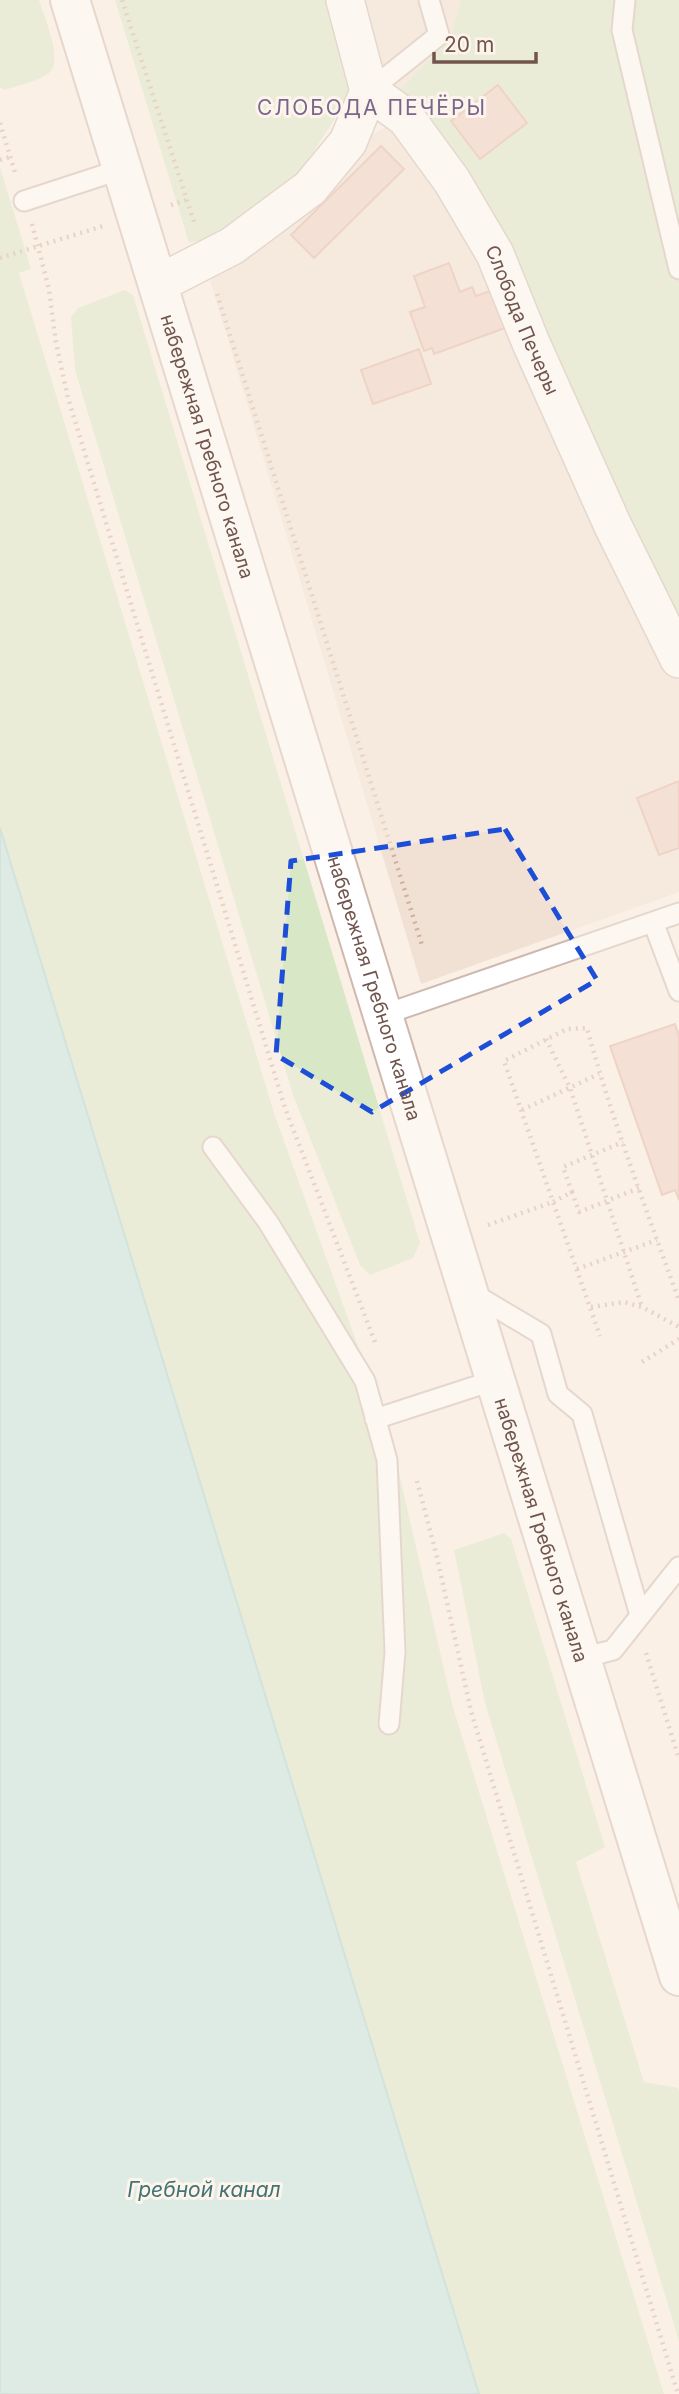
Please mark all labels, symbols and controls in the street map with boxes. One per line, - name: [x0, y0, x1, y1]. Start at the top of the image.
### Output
- scale bar: [434, 21, 536, 65]
- text: 20 m: [444, 32, 494, 57]
- district label: СЛОБОДА ПЕЧЁРЫ: [257, 94, 487, 120]
- street label: Слобода Печеры: [480, 241, 564, 398]
- street label: набережная Гребного канала: [155, 311, 259, 581]
- street label: набережная Гребного канала: [322, 853, 426, 1123]
- street label: набережная Гребного канала: [489, 1395, 593, 1665]
- water label: Гребной канал: [127, 2177, 281, 2202]

